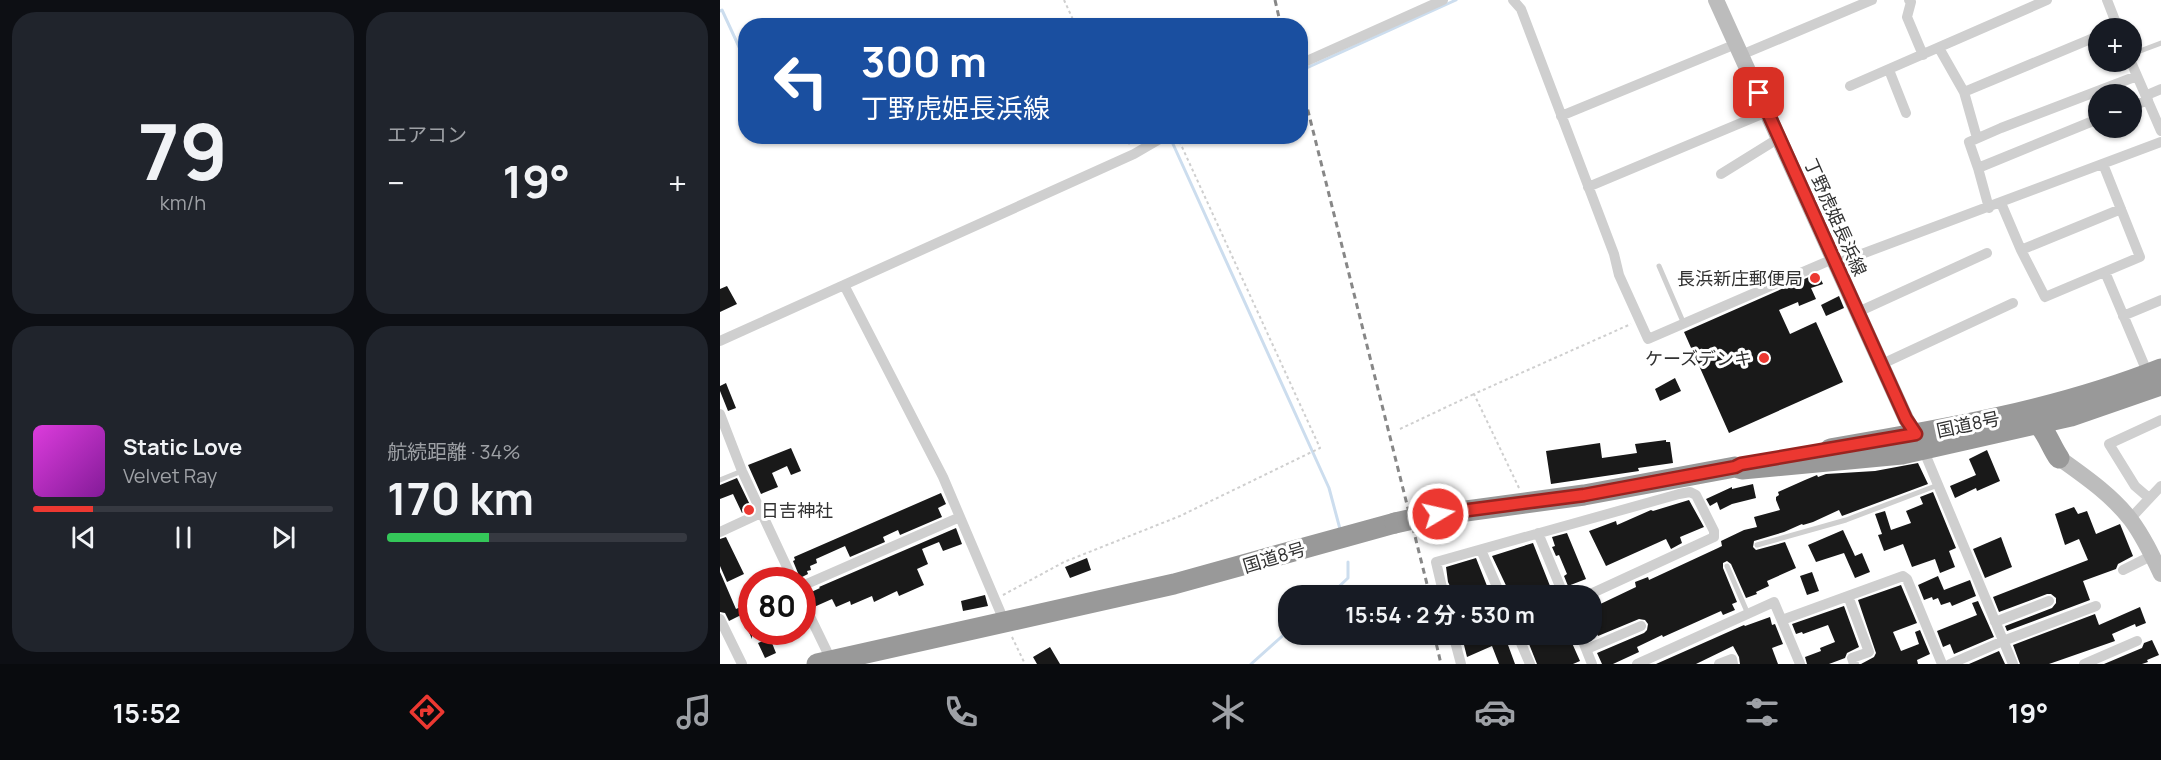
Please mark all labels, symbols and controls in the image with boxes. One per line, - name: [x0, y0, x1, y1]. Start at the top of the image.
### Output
- map controls: [2088, 18, 2142, 138]
- button: +: [2088, 18, 2142, 72]
- text: 300 m: [861, 32, 987, 90]
- icon: left: [762, 42, 840, 120]
- pin: [1733, 67, 1784, 118]
- icon: arrive: [1742, 76, 1775, 109]
- button: −: [2088, 84, 2142, 138]
- text: 丁野虎姫長浜線: [861, 89, 1050, 126]
- text: 79: [138, 97, 228, 203]
- text: エアコン: [387, 121, 467, 148]
- text: 19°: [502, 150, 570, 212]
- street label: 丁野虎姫長浜線: [1799, 155, 1873, 279]
- text: −: [387, 160, 405, 205]
- text: +: [668, 160, 687, 205]
- text: km/h: [160, 189, 206, 216]
- place label: 長浜新庄郵便局: [1677, 266, 1803, 290]
- marker: 長浜新庄郵便局: [1808, 271, 1822, 285]
- place label: ケーズデンキ: [1645, 346, 1752, 370]
- marker: ケーズデンキ: [1757, 351, 1771, 365]
- street label: 国道8号: [1934, 406, 2002, 442]
- text: Static Love: [123, 432, 242, 462]
- text: 航続距離 · 34%: [387, 438, 520, 465]
- text: Velvet Ray: [123, 462, 217, 489]
- text: 170 km: [387, 467, 534, 529]
- position arrow: [1406, 482, 1470, 546]
- place label: 日吉神社: [761, 498, 833, 522]
- marker: 日吉神社: [742, 503, 756, 517]
- icon: previous: [67, 521, 100, 554]
- icon: pause: [167, 521, 200, 554]
- icon: next: [267, 521, 300, 554]
- street label: 国道8号: [1240, 536, 1308, 578]
- speed limit sign: 80: [738, 567, 816, 645]
- text: 15:54 · 2 分 · 530 m: [1345, 600, 1535, 630]
- icon: directions: [406, 691, 448, 733]
- icon: music: [673, 691, 715, 733]
- icon: phone: [940, 691, 982, 733]
- icon: climate: [1207, 691, 1249, 733]
- icon: car: [1474, 691, 1516, 733]
- icon: filters: [1741, 691, 1783, 733]
- text: 15:52: [113, 694, 181, 731]
- text: 19°: [2008, 694, 2048, 731]

